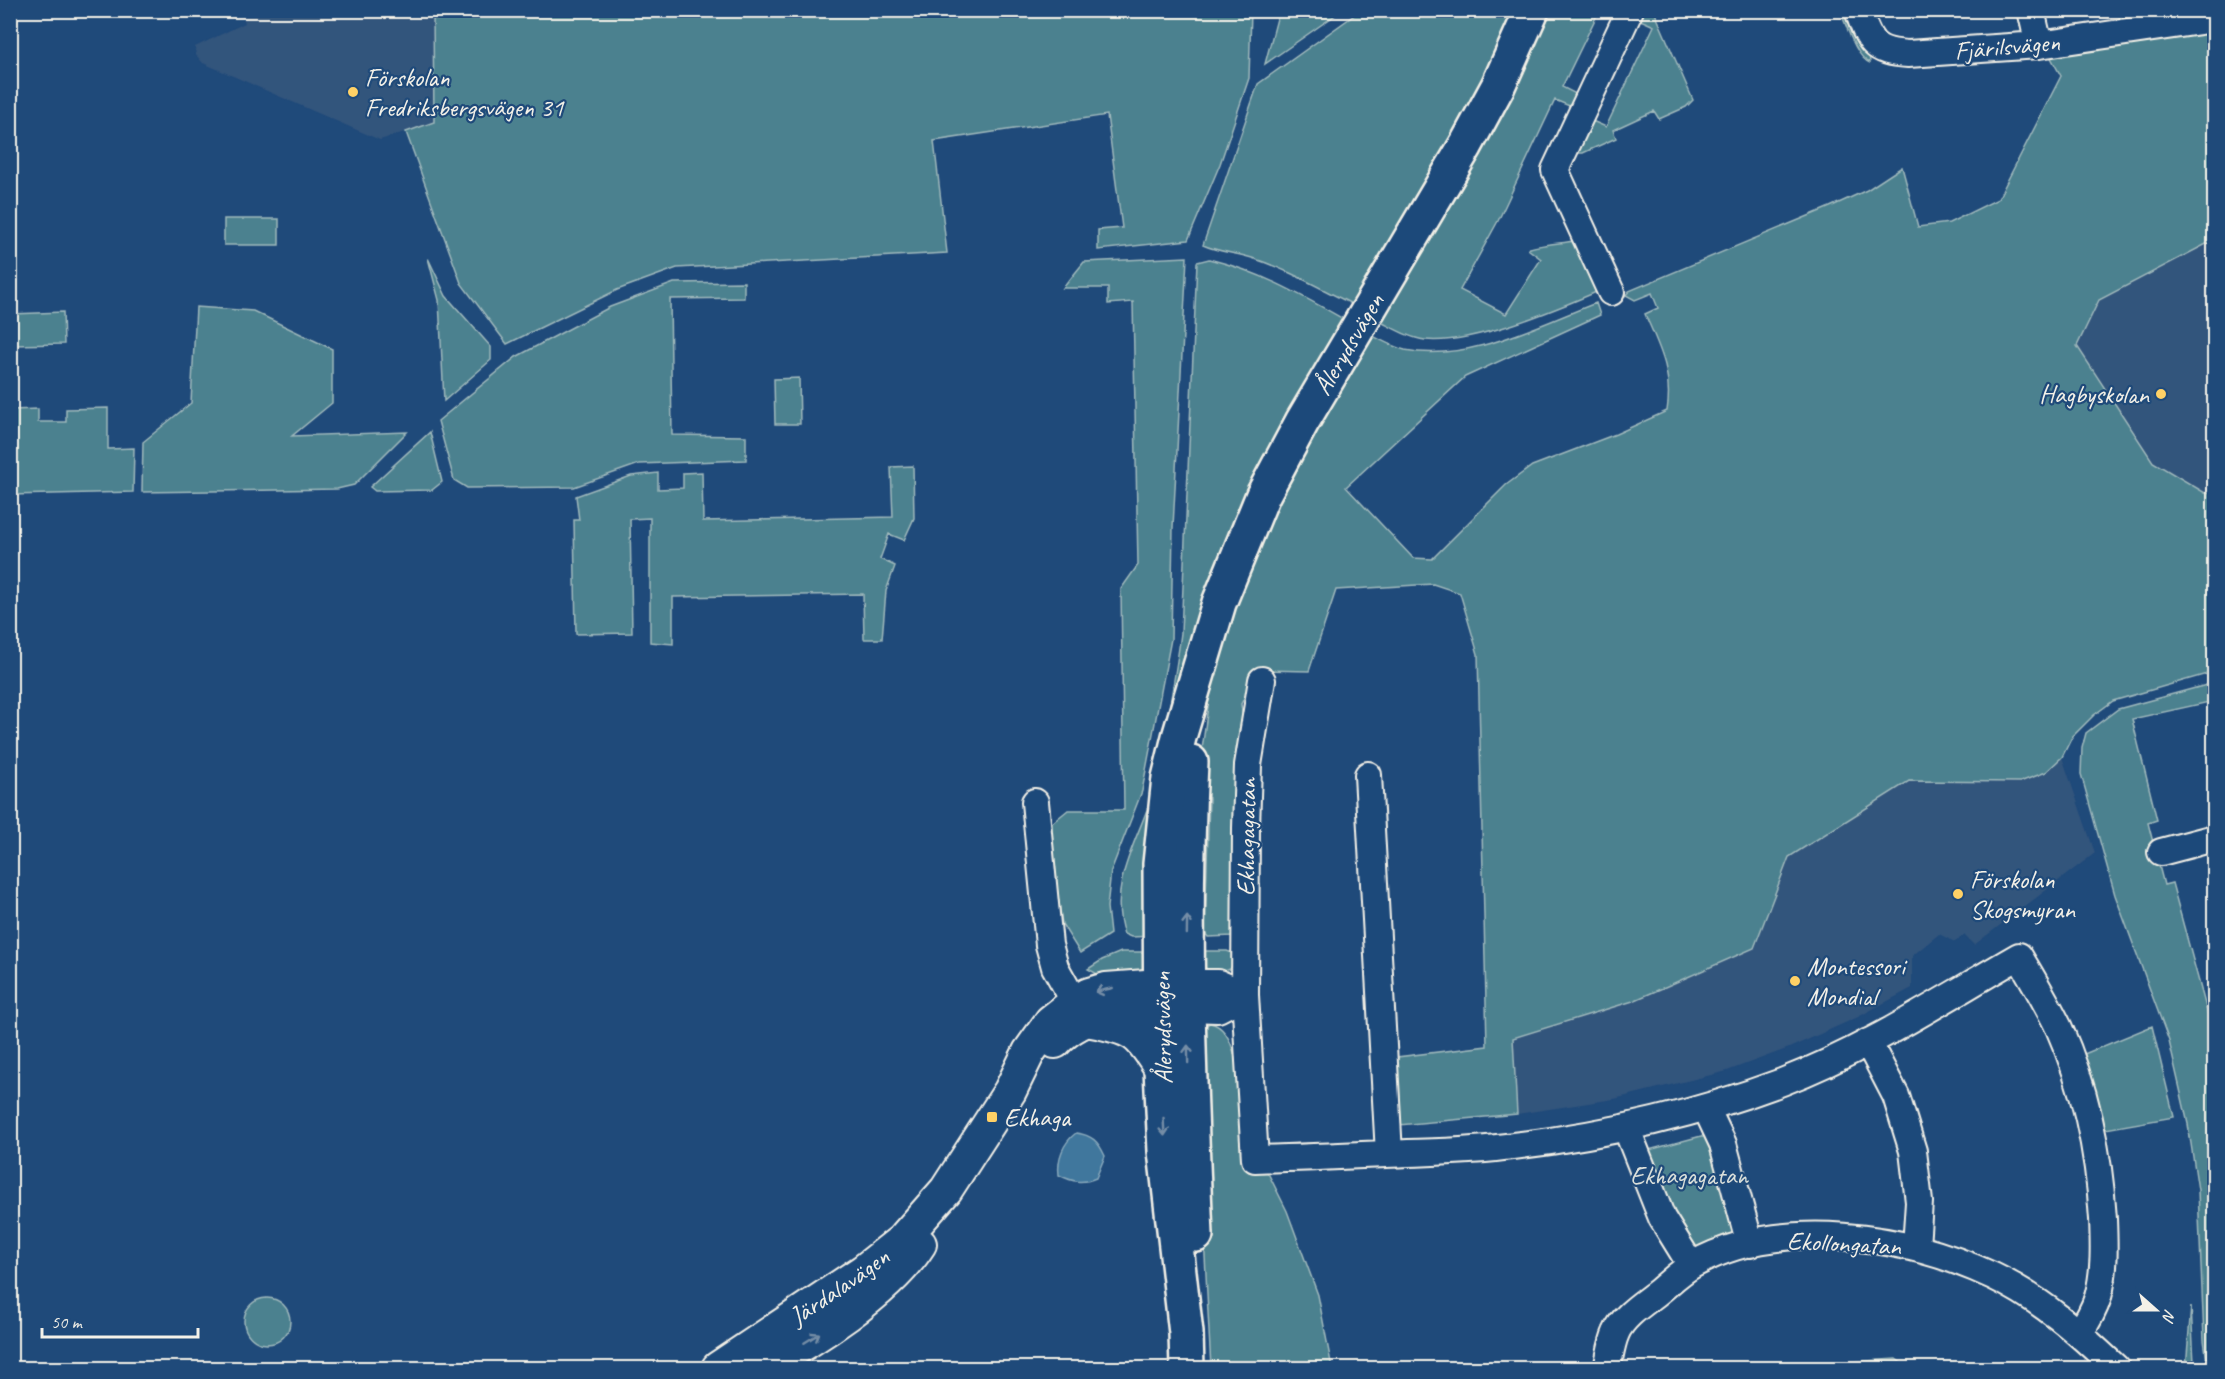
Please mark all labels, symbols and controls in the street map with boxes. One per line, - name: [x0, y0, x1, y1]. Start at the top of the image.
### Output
- street label: Fjärilsvägen: [1953, 25, 2061, 68]
- place label: Förskolan Fredriksbergsvägen 31: [365, 61, 565, 124]
- marker: Förskolan Fredriksbergsvägen 31: [346, 85, 360, 99]
- street label: Ålerydsvägen: [1306, 287, 1392, 401]
- place label: Hagbyskolan: [2039, 378, 2150, 411]
- marker: Hagbyskolan: [2154, 387, 2168, 401]
- street label: Ekhagagatan: [1229, 777, 1264, 896]
- place label: Förskolan Skogsmyran: [1970, 863, 2076, 926]
- marker: Förskolan Skogsmyran: [1951, 887, 1965, 901]
- one-way arrow: [1181, 915, 1193, 935]
- place label: Montessori Mondial: [1807, 950, 1908, 1013]
- street label: Ålerydsvägen: [1145, 971, 1180, 1085]
- marker: Montessori Mondial: [1788, 974, 1802, 988]
- one-way arrow: [1094, 985, 1113, 997]
- one-way arrow: [1183, 1045, 1194, 1065]
- place label: Ekhaga: [1004, 1101, 1072, 1134]
- marker: Ekhaga: [985, 1110, 999, 1124]
- one-way arrow: [1159, 1117, 1170, 1137]
- park label: Ekhagagatan: [1630, 1159, 1749, 1192]
- street label: Ekollongatan: [1786, 1224, 1903, 1263]
- street label: Järdalavägen: [781, 1240, 896, 1334]
- north arrow: [2126, 1280, 2186, 1340]
- scale bar: [42, 1301, 198, 1339]
- text: N: [2157, 1307, 2180, 1326]
- text: 50 m: [51, 1311, 84, 1333]
- one-way arrow: [803, 1332, 820, 1344]

